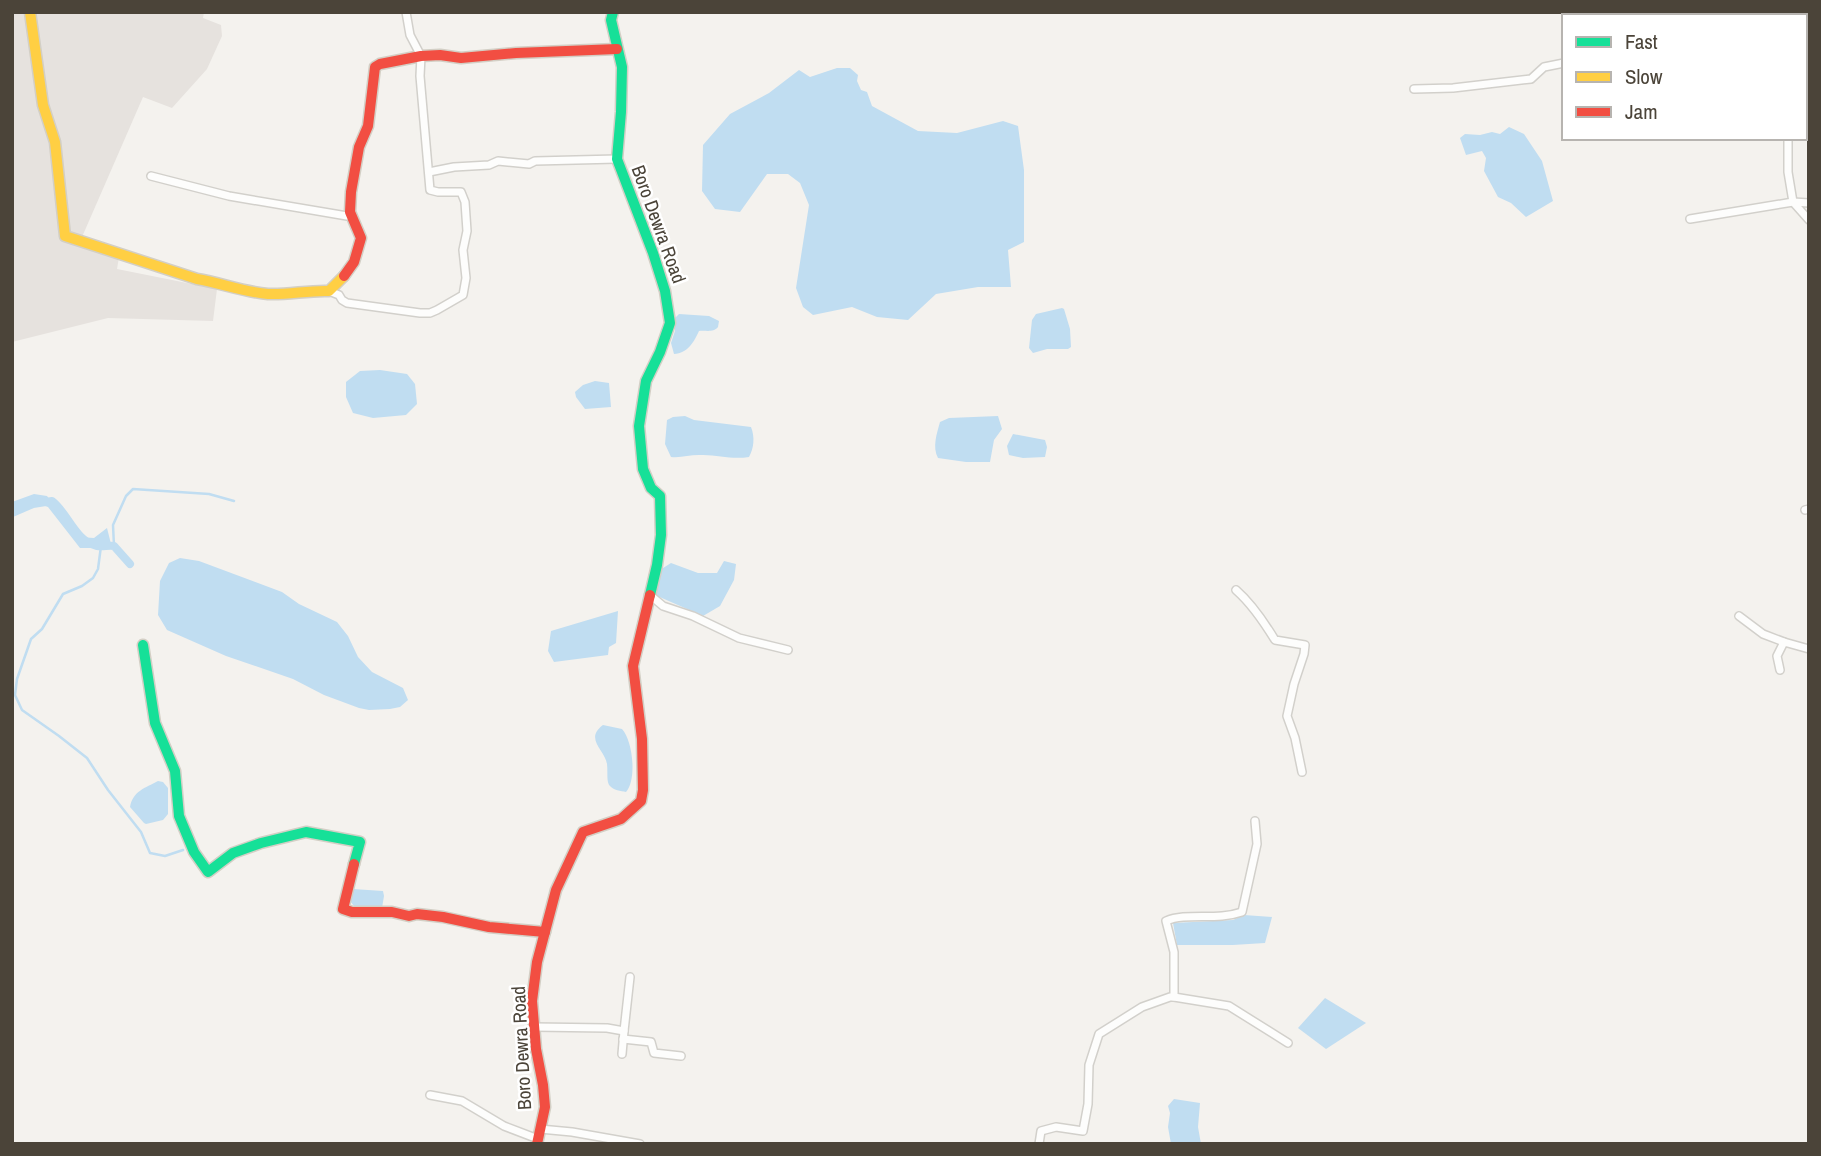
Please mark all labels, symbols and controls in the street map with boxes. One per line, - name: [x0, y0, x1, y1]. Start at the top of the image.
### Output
- legend: [1562, 14, 1807, 140]
- text: Fast: [1625, 27, 1658, 56]
- text: Slow: [1625, 62, 1663, 91]
- text: Jam: [1625, 97, 1658, 126]
- street label: Boro Dewra Road: [626, 161, 692, 287]
- street label: Boro Dewra Road: [505, 985, 537, 1111]

